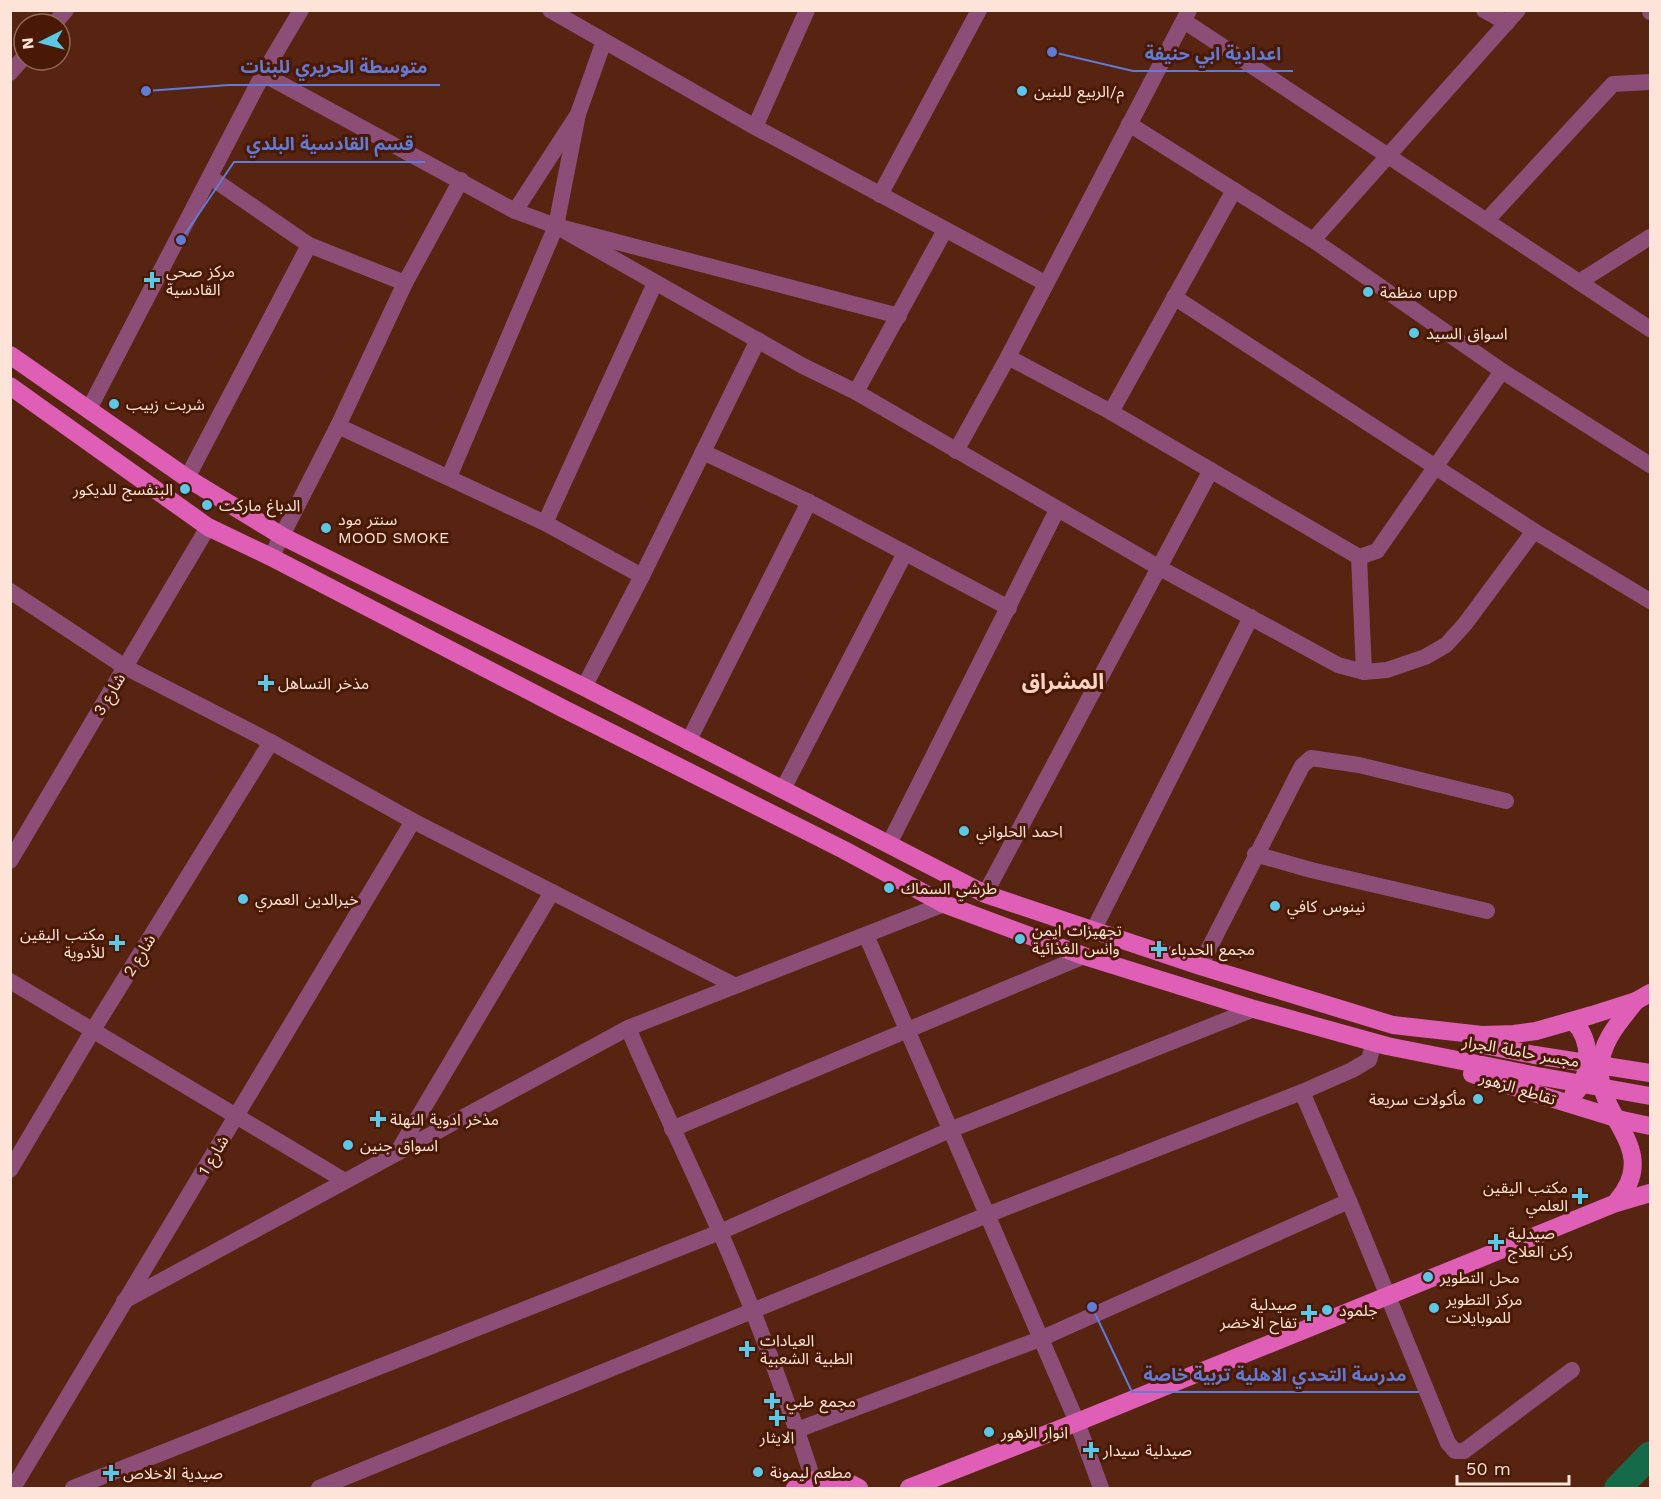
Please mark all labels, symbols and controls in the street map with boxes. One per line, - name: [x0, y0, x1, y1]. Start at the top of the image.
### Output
- north arrow: [12, 12, 72, 72]
- callout: اعدادية ابي حنيفة: [1133, 35, 1293, 71]
- text: N: [18, 37, 38, 50]
- text: اعدادية ابي حنيفة: [1145, 43, 1281, 68]
- callout: متوسطة الحريري للبنات: [229, 49, 440, 85]
- text: متوسطة الحريري للبنات: [241, 56, 427, 81]
- place label: م/الربيع للبنين: [1034, 82, 1125, 104]
- marker: م/الربيع للبنين: [1015, 84, 1029, 98]
- callout: قسم القادسية البلدي: [234, 126, 425, 162]
- text: قسم القادسية البلدي: [246, 133, 414, 158]
- place label: مركز صحي القادسية: [166, 262, 235, 299]
- marker: مركز صحي القادسية: [143, 271, 161, 289]
- place label: منظمة upp: [1380, 283, 1458, 302]
- marker: منظمة upp: [1361, 285, 1375, 299]
- place label: اسواق السيد: [1426, 324, 1508, 343]
- marker: اسواق السيد: [1407, 326, 1421, 340]
- place label: شربت زبيب: [126, 395, 205, 414]
- marker: شربت زبيب: [107, 397, 121, 411]
- place label: البنفسج للديكور: [72, 480, 173, 502]
- marker: البنفسج للديكور: [178, 482, 192, 496]
- place label: الدباغ ماركت: [219, 496, 300, 518]
- marker: الدباغ ماركت: [200, 498, 214, 512]
- place label: سنتر مود MOOD SMOKE: [338, 510, 449, 547]
- marker: سنتر مود MOOD SMOKE: [319, 521, 333, 535]
- district label: المشراق: [1022, 669, 1104, 694]
- street label: شارع 3: [89, 670, 132, 720]
- place label: مذخر التساهل: [278, 674, 369, 693]
- marker: مذخر التساهل: [259, 676, 273, 690]
- place label: احمد الحلواني: [976, 822, 1063, 844]
- marker: احمد الحلواني: [957, 824, 971, 838]
- place label: طرشي السماك: [901, 879, 997, 901]
- marker: طرشي السماك: [882, 881, 896, 895]
- place label: خيرالدين العمري: [255, 890, 359, 912]
- marker: خيرالدين العمري: [236, 892, 250, 906]
- place label: نينوس كافي: [1287, 897, 1365, 919]
- marker: نينوس كافي: [1268, 899, 1282, 913]
- place label: تجهيزات ايمن وانس الغذائية: [1032, 921, 1122, 958]
- place label: مكتب اليقين للأدوية: [20, 925, 105, 962]
- street label: شارع 2: [119, 931, 162, 981]
- marker: تجهيزات ايمن وانس الغذائية: [1013, 932, 1027, 946]
- marker: مكتب اليقين للأدوية: [110, 936, 124, 950]
- place label: مجمع الحدباء: [1171, 940, 1255, 962]
- marker: مجمع الحدباء: [1152, 942, 1166, 956]
- street label: مجسر حاملة الجرار: [1460, 1032, 1581, 1071]
- street label: تقاطع الزهور: [1476, 1068, 1558, 1112]
- place label: مأكولات سريعة: [1369, 1090, 1466, 1109]
- marker: مأكولات سريعة: [1471, 1092, 1485, 1106]
- place label: مذخر ادوية النهلة: [390, 1110, 499, 1129]
- marker: مذخر ادوية النهلة: [371, 1112, 385, 1126]
- street label: شارع 1: [194, 1132, 235, 1180]
- place label: اسواق جنين: [360, 1136, 438, 1155]
- marker: اسواق جنين: [341, 1138, 355, 1152]
- place label: مكتب اليقين العلمي: [1483, 1178, 1568, 1218]
- marker: مكتب اليقين العلمي: [1573, 1189, 1587, 1203]
- place label: صيدلية ركن العلاج: [1508, 1224, 1573, 1264]
- marker: صيدلية ركن العلاج: [1489, 1235, 1503, 1249]
- place label: محل التطوير: [1439, 1268, 1520, 1287]
- marker: محل التطوير: [1421, 1270, 1435, 1284]
- place label: مركز التطوير للموبايلات: [1445, 1290, 1522, 1327]
- place label: صيدلية تفاح الاخضر: [1219, 1295, 1297, 1335]
- place label: جلمود: [1339, 1301, 1378, 1320]
- marker: مركز التطوير للموبايلات: [1427, 1301, 1441, 1315]
- marker: جلمود: [1320, 1303, 1334, 1317]
- marker: صيدلية تفاح الاخضر: [1302, 1306, 1316, 1320]
- place label: العيادات الطبية الشعبية: [760, 1331, 853, 1368]
- marker: العيادات الطبية الشعبية: [738, 1340, 756, 1358]
- callout: مدرسة التحدي الاهلية تربية خاصة: [1132, 1356, 1419, 1392]
- text: مدرسة التحدي الاهلية تربية خاصة: [1144, 1364, 1406, 1389]
- marker: مجمع طبي: [763, 1392, 781, 1410]
- place label: مجمع طبي: [786, 1392, 856, 1414]
- marker: الايثار: [770, 1411, 784, 1425]
- place label: انوار الزهور: [1000, 1423, 1068, 1442]
- marker: انوار الزهور: [982, 1425, 996, 1439]
- place label: الايثار: [759, 1428, 794, 1447]
- place label: صيدلية سيدار: [1102, 1441, 1192, 1460]
- marker: صيدلية سيدار: [1084, 1443, 1098, 1457]
- scale bar: [1457, 1448, 1570, 1486]
- text: 50 m: [1466, 1458, 1511, 1479]
- place label: مطعم ليمونة: [770, 1463, 852, 1485]
- place label: صيدية الاخلاص: [123, 1464, 223, 1483]
- marker: مطعم ليمونة: [751, 1465, 765, 1479]
- marker: صيدية الاخلاص: [104, 1466, 118, 1480]

